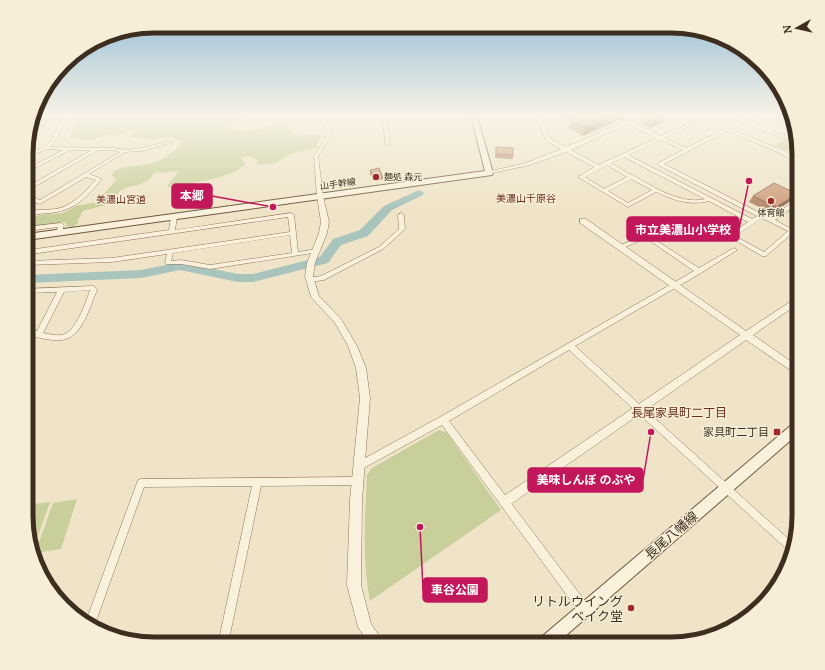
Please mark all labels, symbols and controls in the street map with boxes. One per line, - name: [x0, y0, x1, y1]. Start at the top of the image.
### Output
- north arrow: [777, 8, 817, 48]
- text: N: [780, 24, 795, 35]
- place label: 麺処 森元: [384, 171, 422, 182]
- marker: 麺処 森元: [371, 172, 381, 182]
- street label: 山手幹線: [319, 175, 358, 191]
- callout: 本郷: [172, 184, 212, 208]
- text: 本郷: [180, 188, 204, 203]
- district label: 美濃山千原谷: [496, 192, 556, 205]
- district label: 美濃山宮道: [96, 193, 146, 206]
- marker: 体育館: [766, 196, 776, 206]
- place label: 体育館: [757, 207, 785, 218]
- callout: 市立美濃山小学校: [627, 217, 739, 241]
- text: 市立美濃山小学校: [635, 222, 731, 237]
- district label: 長尾家具町二丁目: [631, 405, 727, 420]
- place label: 家具町二丁目: [703, 425, 769, 439]
- marker: 家具町二丁目: [772, 427, 782, 437]
- callout: 美味しんぼ のぶや: [528, 468, 643, 492]
- text: 美味しんぼ のぶや: [536, 472, 636, 487]
- street label: 長尾八幡線: [641, 508, 701, 563]
- callout: 車谷公園: [423, 578, 487, 602]
- text: 車谷公園: [431, 582, 479, 597]
- place label: リトルウイング ベイク堂: [532, 593, 623, 625]
- marker: リトルウイング ベイク堂: [626, 603, 636, 613]

